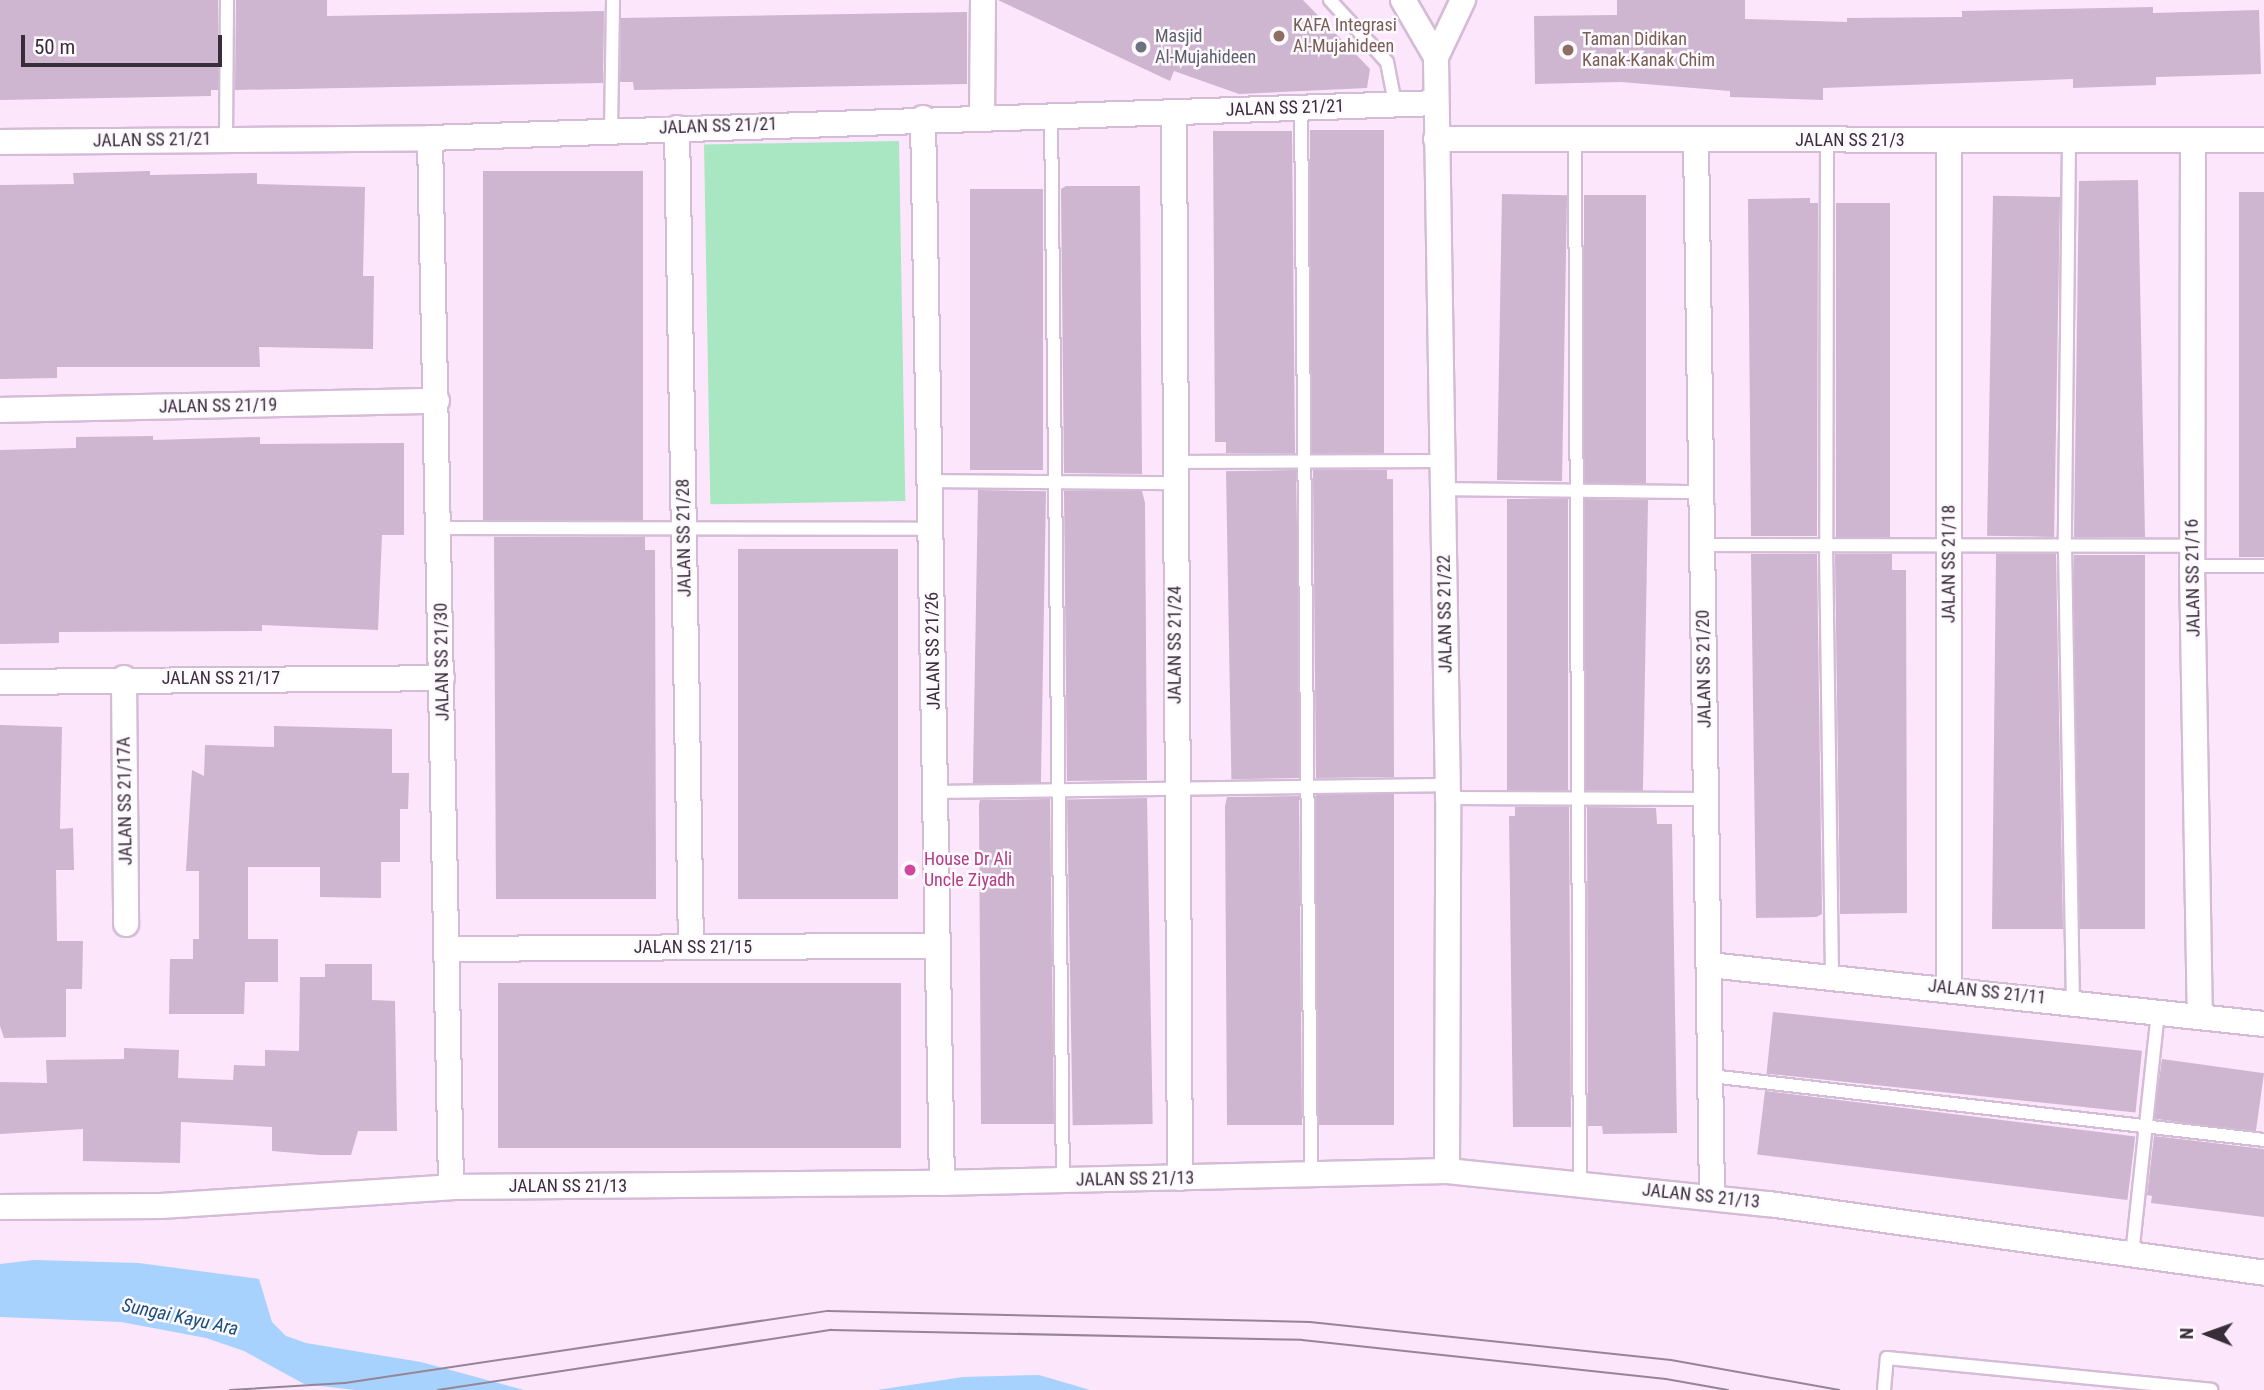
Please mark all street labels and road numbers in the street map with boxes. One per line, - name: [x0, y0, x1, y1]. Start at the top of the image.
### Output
- street label: JALAN SS 21/21: [1226, 95, 1344, 121]
- street label: JALAN SS 21/21: [659, 113, 777, 139]
- street label: JALAN SS 21/21: [93, 128, 211, 152]
- street label: JALAN SS 21/3: [1795, 129, 1905, 151]
- street label: JALAN SS 21/19: [159, 394, 277, 418]
- street label: JALAN SS 21/28: [672, 479, 696, 597]
- street label: JALAN SS 21/18: [1938, 505, 1960, 623]
- street label: JALAN SS 21/16: [2181, 519, 2205, 637]
- street label: JALAN SS 21/22: [1433, 555, 1457, 673]
- street label: JALAN SS 21/24: [1164, 586, 1186, 704]
- street label: JALAN SS 21/26: [921, 592, 945, 710]
- street label: JALAN SS 21/30: [430, 603, 454, 721]
- street label: JALAN SS 21/20: [1692, 610, 1716, 728]
- street label: JALAN SS 21/17: [162, 667, 280, 689]
- street label: JALAN SS 21/17A: [113, 736, 137, 866]
- street label: JALAN SS 21/15: [634, 936, 752, 958]
- street label: JALAN SS 21/11: [1927, 975, 2047, 1009]
- street label: JALAN SS 21/13: [1076, 1167, 1194, 1191]
- street label: JALAN SS 21/13: [509, 1175, 627, 1197]
- street label: JALAN SS 21/13: [1641, 1179, 1761, 1213]

